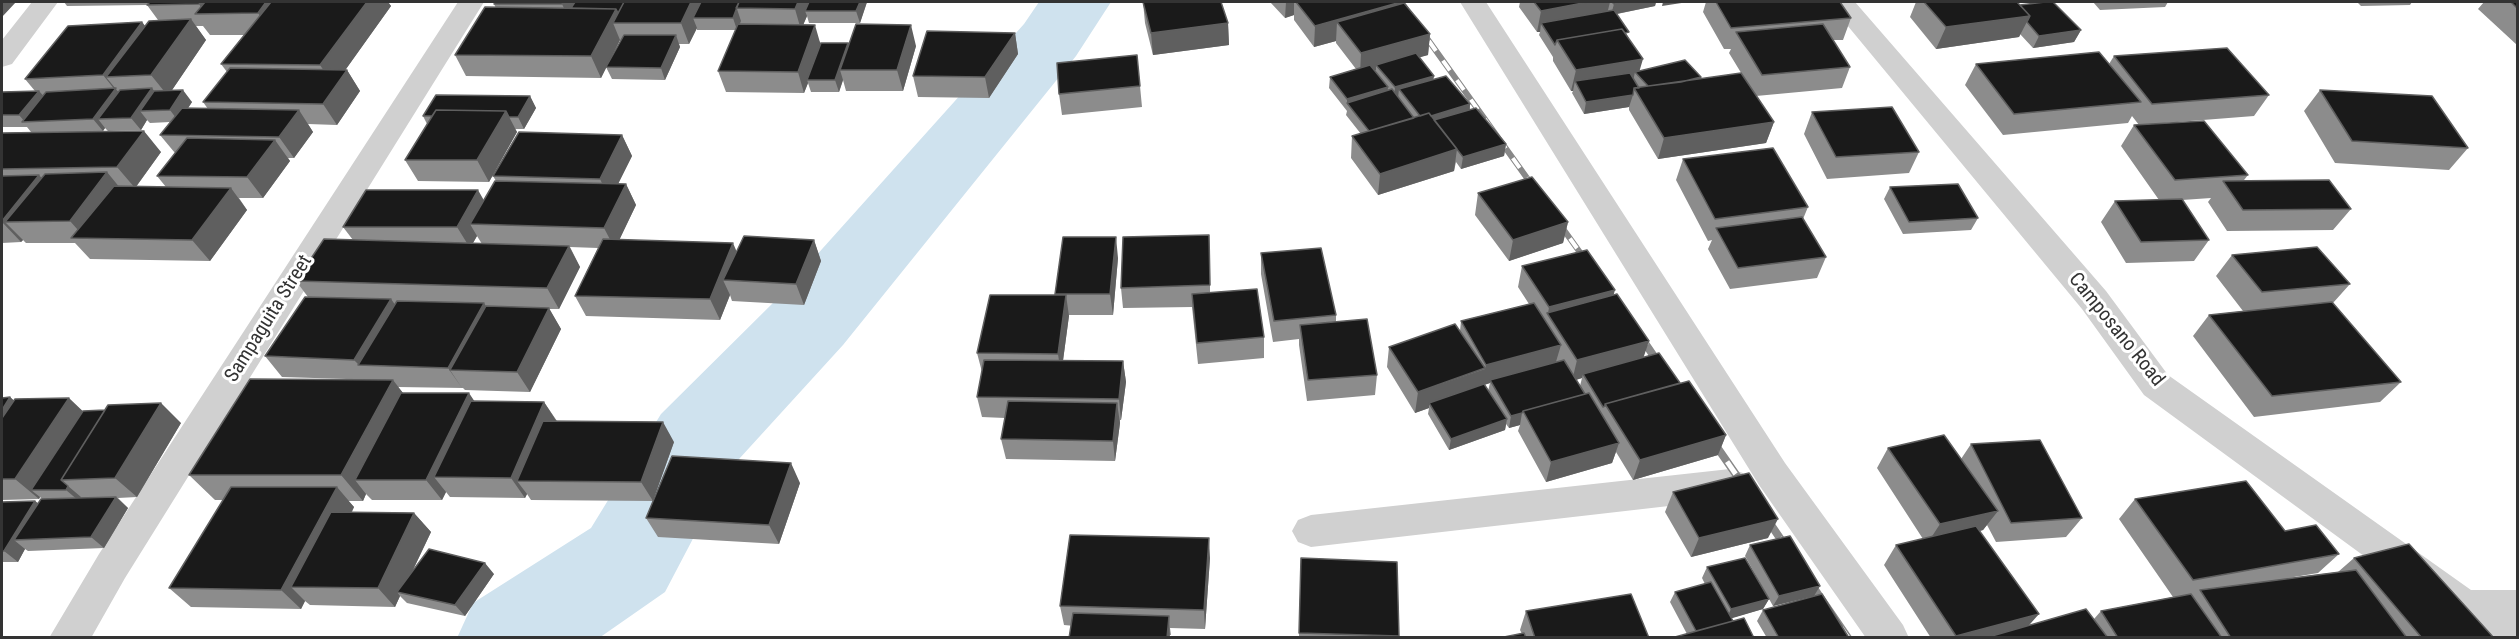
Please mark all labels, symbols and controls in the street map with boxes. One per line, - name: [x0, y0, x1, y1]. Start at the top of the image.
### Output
- street label: Sampaguita Street: [220, 251, 318, 387]
- street label: Camposano Road: [2063, 268, 2169, 392]

